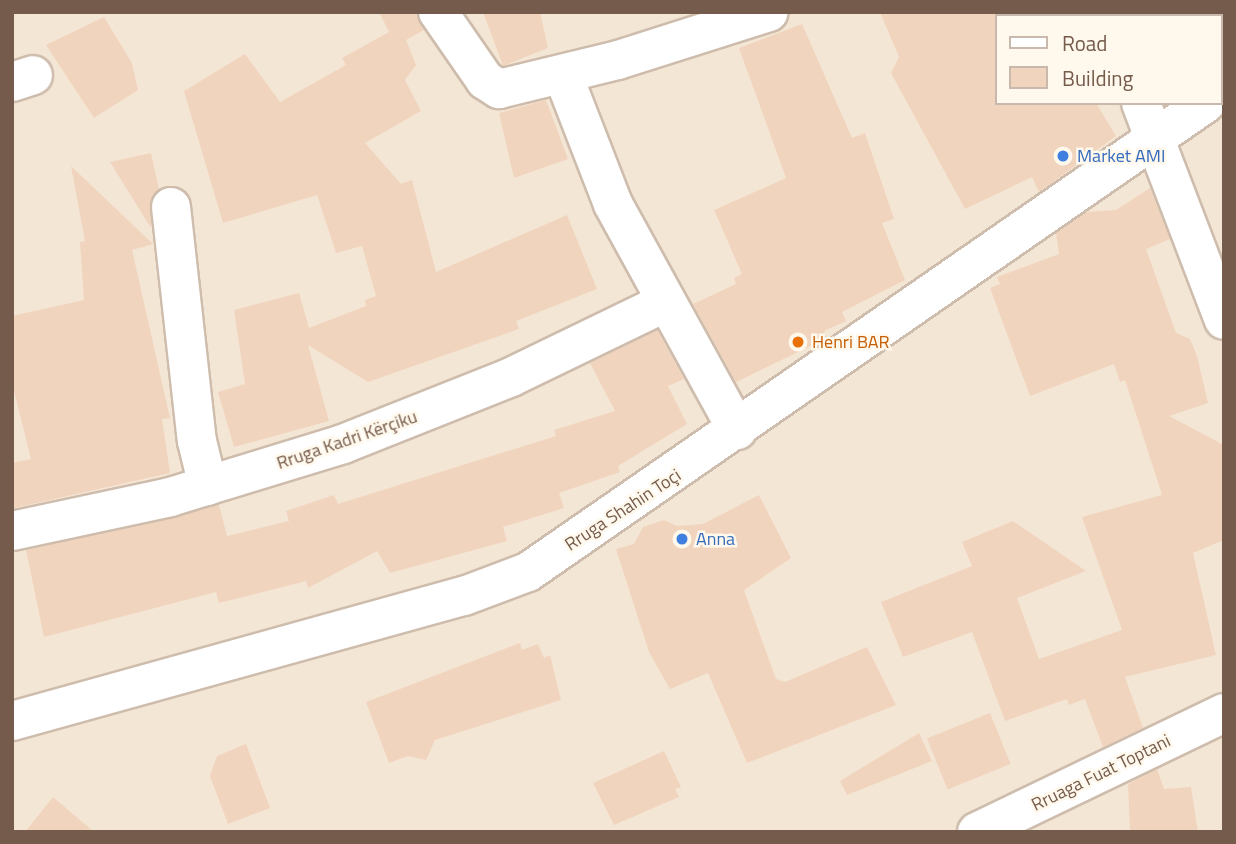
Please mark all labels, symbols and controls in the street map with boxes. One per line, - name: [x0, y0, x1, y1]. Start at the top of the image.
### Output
- legend: [995, 14, 1222, 105]
- text: Road: [1062, 27, 1107, 59]
- text: Building: [1062, 62, 1133, 94]
- place label: Market AMI: [1077, 145, 1165, 167]
- marker: Market AMI: [1055, 148, 1071, 164]
- place label: Henri BAR: [812, 331, 890, 353]
- marker: Henri BAR: [790, 334, 806, 350]
- street label: Rruga Kadri Kërçiku: [274, 406, 420, 474]
- street label: Rruga Shahin Toçi: [561, 464, 685, 556]
- place label: Anna: [696, 528, 735, 550]
- marker: Anna: [674, 531, 690, 547]
- street label: Rruaga Fuat Toptani: [1028, 730, 1174, 816]

